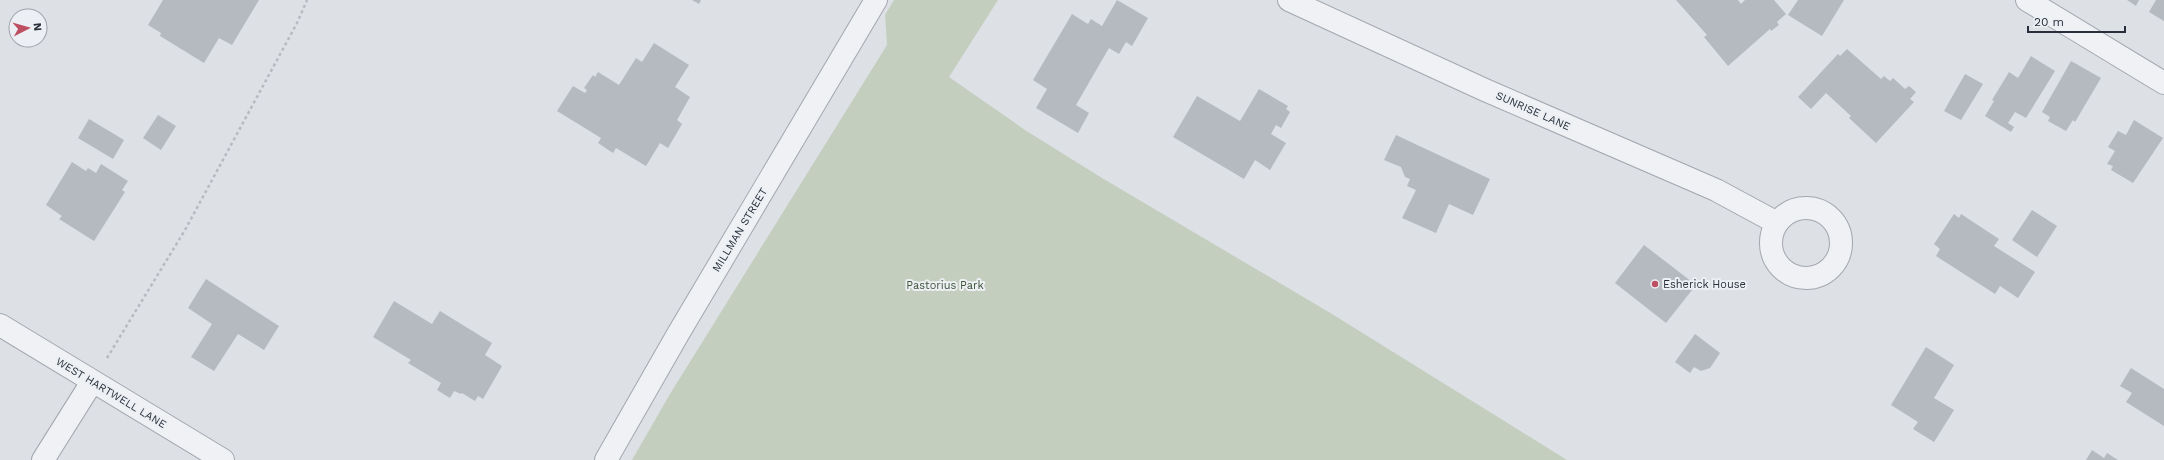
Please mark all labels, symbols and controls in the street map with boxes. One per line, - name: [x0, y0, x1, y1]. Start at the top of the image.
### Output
- north arrow: [8, 8, 48, 48]
- scale bar: [2028, 8, 2125, 34]
- text: 20 m: [2034, 15, 2064, 29]
- text: N: [31, 22, 44, 32]
- street label: SUNRISE LANE: [1494, 89, 1572, 133]
- street label: MILLMAN STREET: [710, 185, 770, 274]
- place label: Esherick House: [1663, 278, 1746, 291]
- park label: Pastorius Park: [906, 279, 984, 292]
- marker: Esherick House: [1650, 279, 1660, 289]
- street label: WEST HARTWELL LANE: [53, 355, 169, 431]

